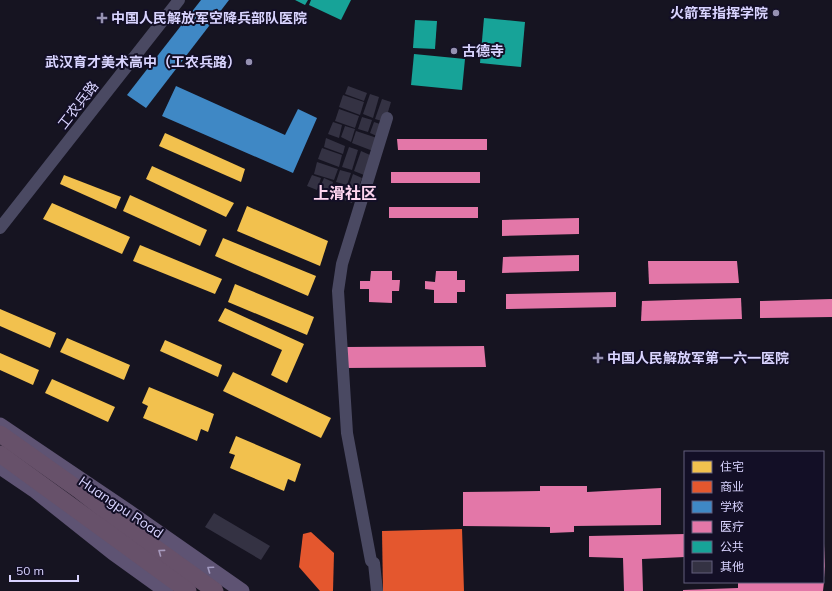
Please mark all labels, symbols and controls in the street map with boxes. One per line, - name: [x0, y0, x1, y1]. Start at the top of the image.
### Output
- place label: 火箭军指挥学院: [670, 4, 768, 22]
- marker: 火箭军指挥学院: [771, 8, 781, 18]
- place label: 中国人民解放军空降兵部队医院: [111, 9, 307, 27]
- marker: 中国人民解放军空降兵部队医院: [96, 12, 108, 24]
- place label: 古德寺: [462, 42, 504, 60]
- marker: 古德寺: [449, 46, 459, 56]
- place label: 武汉育才美术高中（工农兵路）: [45, 53, 241, 71]
- marker: 武汉育才美术高中（工农兵路）: [244, 57, 254, 67]
- street label: 工农兵路: [54, 77, 102, 133]
- district label: 上滑社区: [313, 183, 377, 203]
- place label: 中国人民解放军第一六一医院: [607, 349, 789, 367]
- marker: 中国人民解放军第一六一医院: [592, 352, 604, 364]
- legend: [684, 451, 824, 583]
- text: 住宅: [720, 459, 744, 474]
- street label: Huangpu Road: [75, 472, 167, 542]
- text: 商业: [720, 479, 744, 494]
- text: 学校: [720, 499, 744, 514]
- text: 医疗: [720, 519, 744, 534]
- text: 公共: [720, 539, 744, 554]
- one-way arrow: [158, 550, 165, 557]
- scale bar: [10, 557, 78, 583]
- text: 其他: [720, 559, 744, 574]
- text: 50 m: [16, 563, 44, 578]
- one-way arrow: [207, 567, 214, 574]

